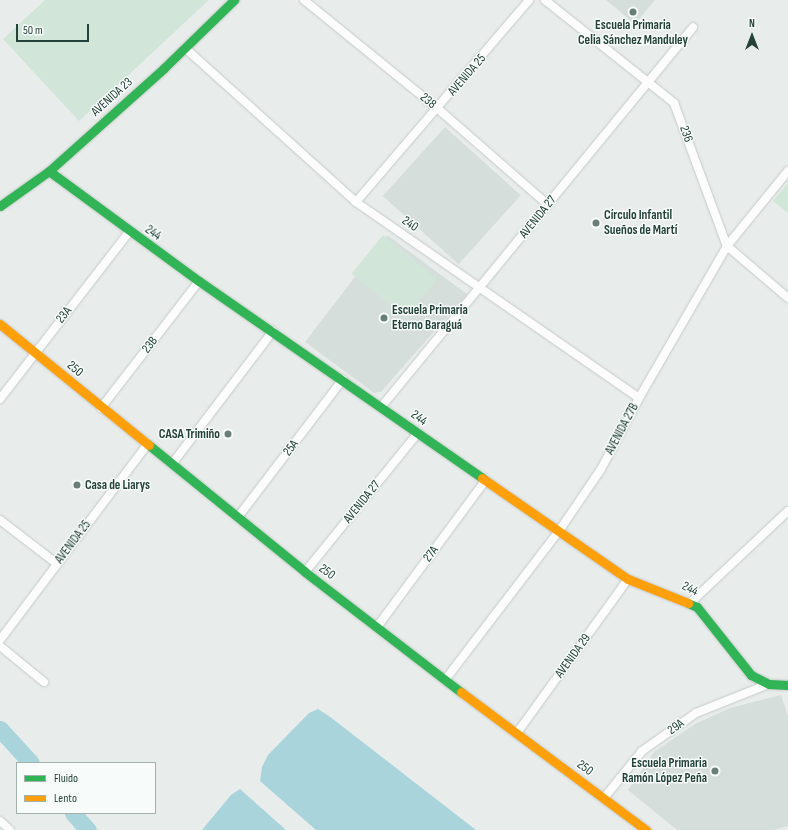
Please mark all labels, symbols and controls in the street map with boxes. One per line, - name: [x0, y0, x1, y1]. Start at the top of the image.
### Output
- marker: Escuela Primaria Celia Sánchez Manduley: [628, 7, 638, 17]
- scale bar: [18, 16, 91, 42]
- north arrow: [732, 16, 772, 56]
- text: N: [749, 17, 755, 30]
- place label: Escuela Primaria Celia Sánchez Manduley: [578, 18, 688, 49]
- text: 50 m: [23, 23, 43, 38]
- street label: AVENIDA 25: [445, 51, 489, 99]
- street label: AVENIDA 23: [88, 74, 136, 120]
- street label: 238: [417, 90, 439, 112]
- street label: 236: [676, 124, 696, 144]
- street label: AVENIDA 27: [516, 193, 560, 241]
- place label: Círculo Infantil Sueños de Martí: [604, 208, 678, 239]
- street label: 240: [399, 213, 421, 235]
- marker: Círculo Infantil Sueños de Martí: [591, 218, 601, 228]
- street label: 244: [142, 222, 164, 244]
- place label: Escuela Primaria Eterno Baraguá: [392, 303, 468, 334]
- street label: 23A: [53, 304, 75, 326]
- marker: Escuela Primaria Eterno Baraguá: [379, 313, 389, 323]
- street label: 23B: [139, 334, 161, 356]
- street label: 250: [64, 358, 86, 380]
- street label: AVENIDA 27B: [602, 401, 642, 457]
- street label: 244: [408, 407, 430, 429]
- place label: CASA Trimiño: [159, 426, 220, 442]
- marker: CASA Trimiño: [223, 429, 233, 439]
- street label: 25A: [280, 437, 302, 459]
- place label: Casa de Liarys: [85, 477, 150, 493]
- street label: AVENIDA 27: [340, 478, 384, 526]
- marker: Casa de Liarys: [72, 480, 82, 490]
- street label: AVENIDA 25: [52, 517, 94, 567]
- street label: 27A: [420, 543, 442, 565]
- street label: 250: [316, 561, 338, 583]
- street label: 244: [679, 578, 701, 600]
- street label: AVENIDA 29: [552, 631, 594, 681]
- street label: 29A: [665, 716, 687, 738]
- place label: Escuela Primaria Ramón López Peña: [622, 756, 707, 787]
- street label: 250: [574, 757, 596, 779]
- legend: [16, 762, 156, 814]
- marker: Escuela Primaria Ramón López Peña: [710, 766, 720, 776]
- text: Fluido: [54, 771, 78, 786]
- text: Lento: [54, 791, 77, 806]

